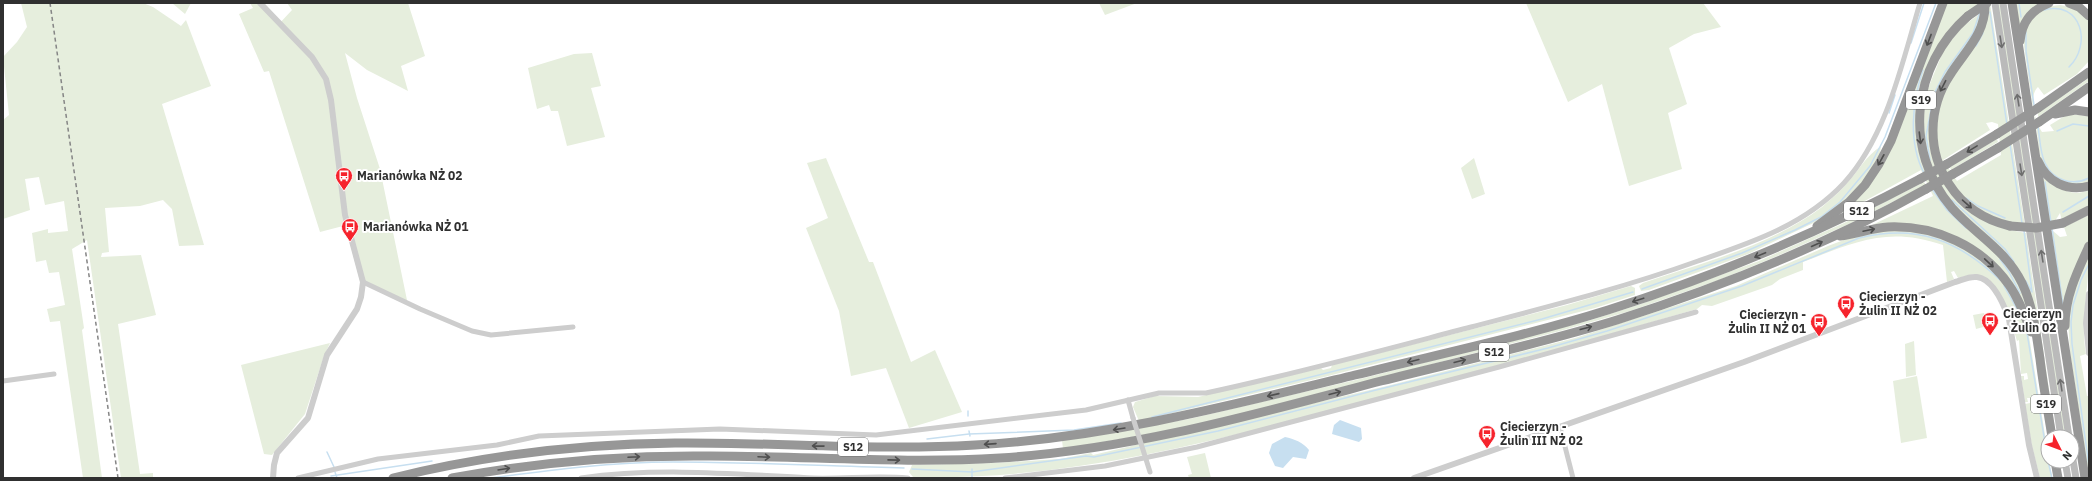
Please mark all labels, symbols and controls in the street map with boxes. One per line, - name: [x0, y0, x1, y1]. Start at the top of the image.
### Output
- one-way arrow: [1925, 33, 1933, 45]
- one-way arrow: [1997, 35, 2005, 48]
- one-way arrow: [1939, 80, 1947, 92]
- road number: S19: [1906, 91, 1936, 109]
- one-way arrow: [2014, 94, 2022, 107]
- one-way arrow: [1917, 131, 1924, 144]
- one-way arrow: [1967, 145, 1978, 153]
- one-way arrow: [1877, 154, 1885, 166]
- one-way arrow: [2017, 163, 2025, 176]
- bus stop icon: Marianówka NŻ 02: [334, 166, 354, 191]
- place label: Marianówka NŻ 02: [357, 168, 462, 183]
- one-way arrow: [1962, 200, 1972, 209]
- road number: S12: [1844, 202, 1874, 220]
- bus stop icon: Marianówka NŻ 01: [340, 217, 360, 242]
- place label: Marianówka NŻ 01: [363, 219, 468, 234]
- one-way arrow: [1862, 226, 1875, 234]
- one-way arrow: [1810, 240, 1822, 247]
- one-way arrow: [2038, 250, 2046, 263]
- one-way arrow: [1755, 252, 1767, 259]
- one-way arrow: [1984, 258, 1994, 267]
- place label: Ciecierzyn - Żulin II NŻ 02: [1859, 289, 1937, 318]
- bus stop icon: Ciecierzyn - Żulin II NŻ 02: [1836, 294, 1856, 319]
- one-way arrow: [1632, 297, 1645, 304]
- place label: Ciecierzyn - Żulin 02: [2003, 306, 2062, 335]
- place label: Ciecierzyn - Żulin II NŻ 01: [1728, 307, 1806, 336]
- bus stop icon: Ciecierzyn - Żulin 02: [1980, 311, 2000, 336]
- bus stop icon: Ciecierzyn - Żulin II NŻ 01: [1809, 312, 1829, 337]
- one-way arrow: [1579, 324, 1592, 331]
- road number: S12: [1479, 343, 1509, 361]
- one-way arrow: [1454, 357, 1467, 364]
- one-way arrow: [1407, 358, 1420, 365]
- one-way arrow: [2057, 379, 2065, 392]
- one-way arrow: [1328, 389, 1341, 397]
- one-way arrow: [1267, 392, 1280, 400]
- road number: S19: [2031, 395, 2061, 413]
- place label: Ciecierzyn - Żulin III NŻ 02: [1500, 419, 1583, 448]
- bus stop icon: Ciecierzyn - Żulin III NŻ 02: [1477, 424, 1497, 449]
- one-way arrow: [1113, 425, 1126, 433]
- north arrow: [2040, 429, 2080, 469]
- road number: S12: [838, 438, 868, 456]
- one-way arrow: [984, 441, 997, 448]
- one-way arrow: [812, 442, 825, 449]
- text: N: [2060, 448, 2075, 463]
- one-way arrow: [627, 453, 640, 461]
- one-way arrow: [757, 453, 770, 461]
- one-way arrow: [887, 456, 900, 464]
- one-way arrow: [497, 465, 510, 473]

